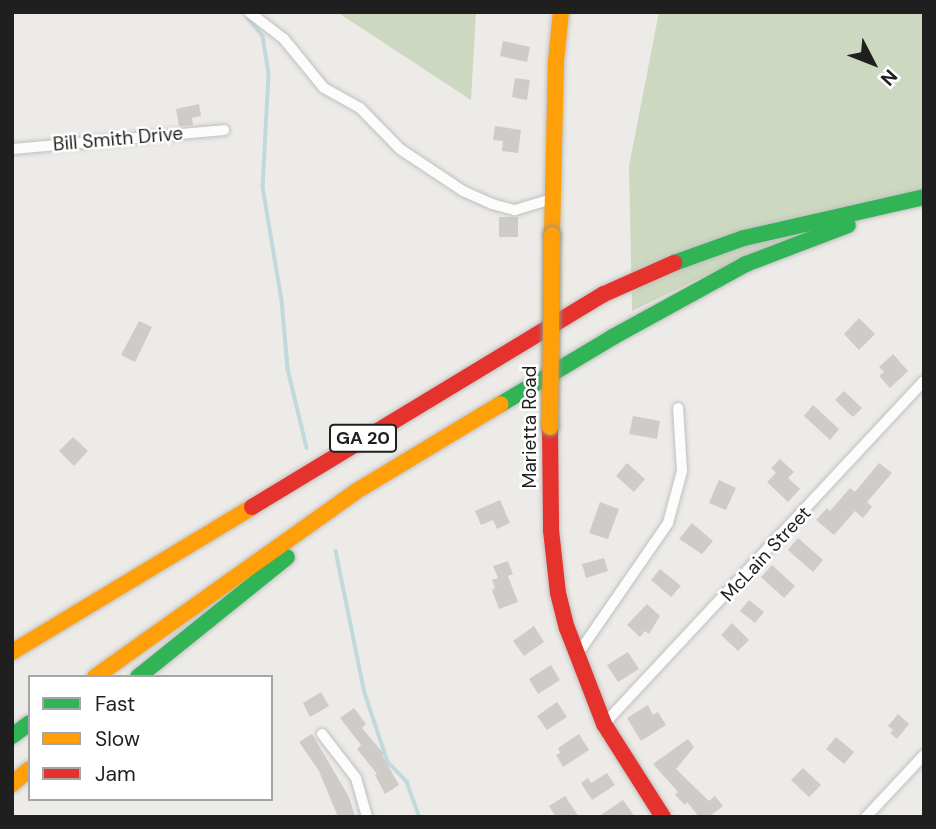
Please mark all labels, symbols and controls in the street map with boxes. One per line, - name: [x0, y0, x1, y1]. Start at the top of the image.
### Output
- north arrow: [838, 28, 908, 98]
- text: N: [875, 64, 903, 91]
- street label: Bill Smith Drive: [52, 122, 184, 156]
- street label: Marietta Road: [519, 366, 541, 488]
- road number: GA 20: [328, 424, 398, 452]
- street label: McLain Street: [716, 502, 816, 606]
- legend: [28, 675, 273, 801]
- text: Fast: [95, 690, 135, 718]
- text: Slow: [95, 725, 140, 753]
- text: Jam: [95, 760, 136, 788]

